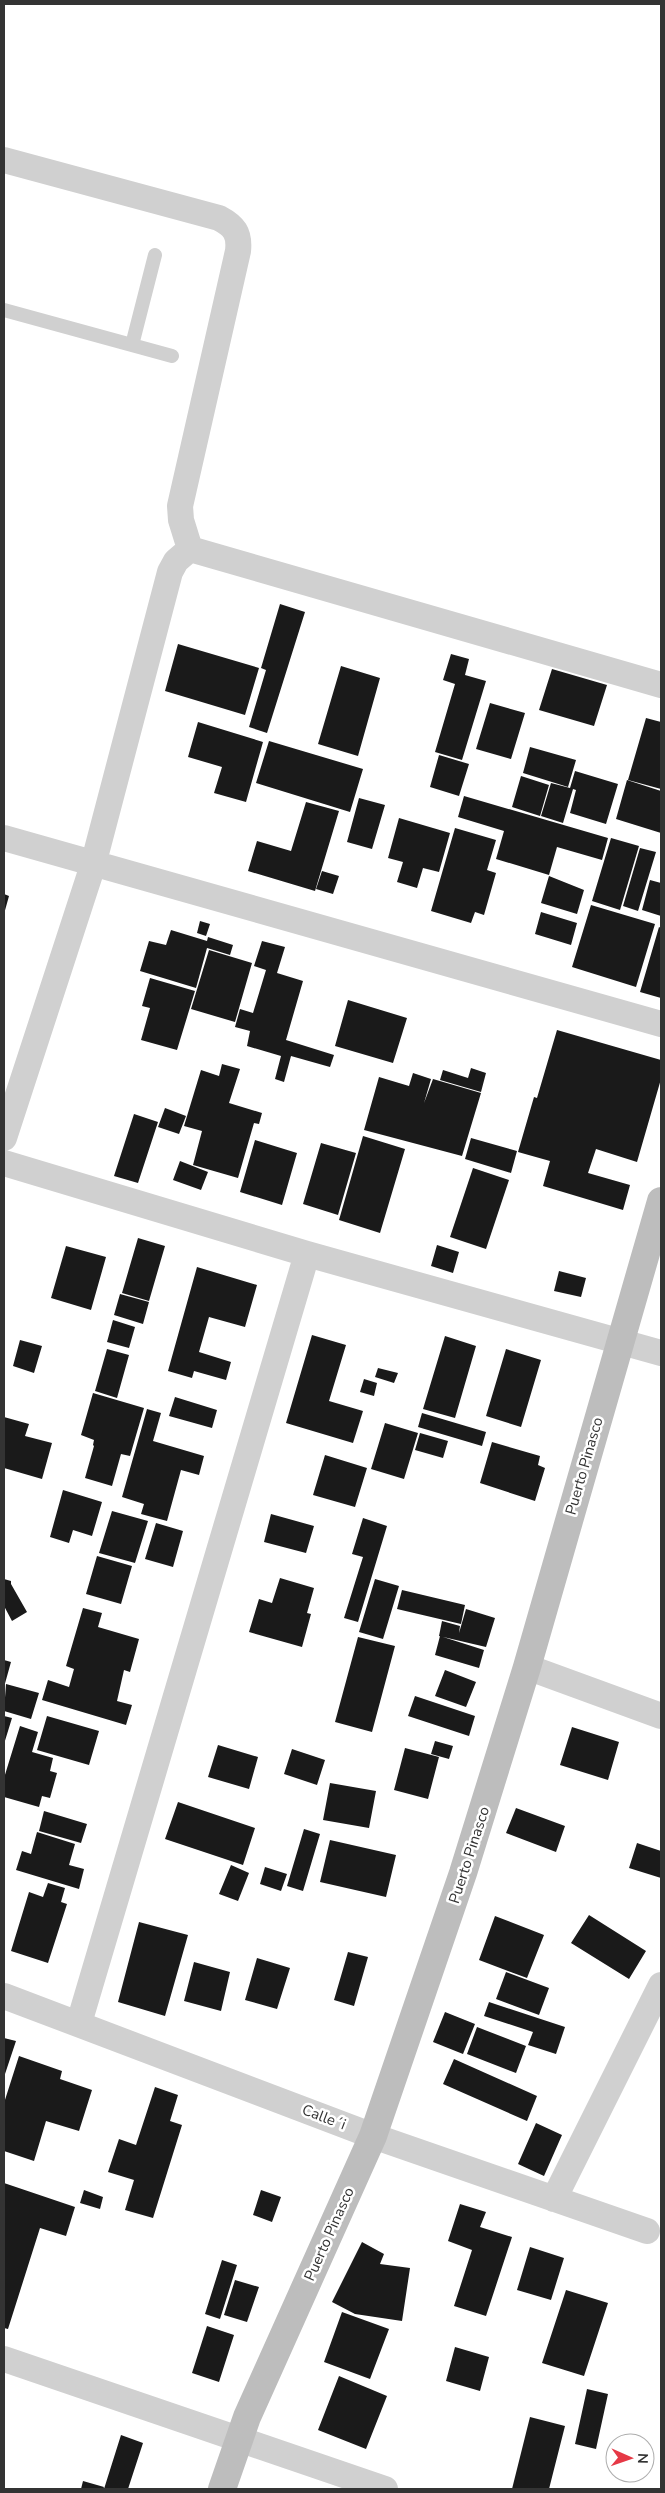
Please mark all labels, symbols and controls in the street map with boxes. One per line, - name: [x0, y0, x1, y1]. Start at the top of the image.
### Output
- street label: Puerto Pinasco: [561, 1415, 607, 1517]
- street label: Puerto Pinasco: [444, 1804, 494, 1906]
- street label: Calle´i: [299, 2099, 349, 2135]
- street label: Puerto Pinasco: [299, 2184, 359, 2284]
- north arrow: [605, 2433, 655, 2483]
- text: N: [633, 2453, 652, 2464]

